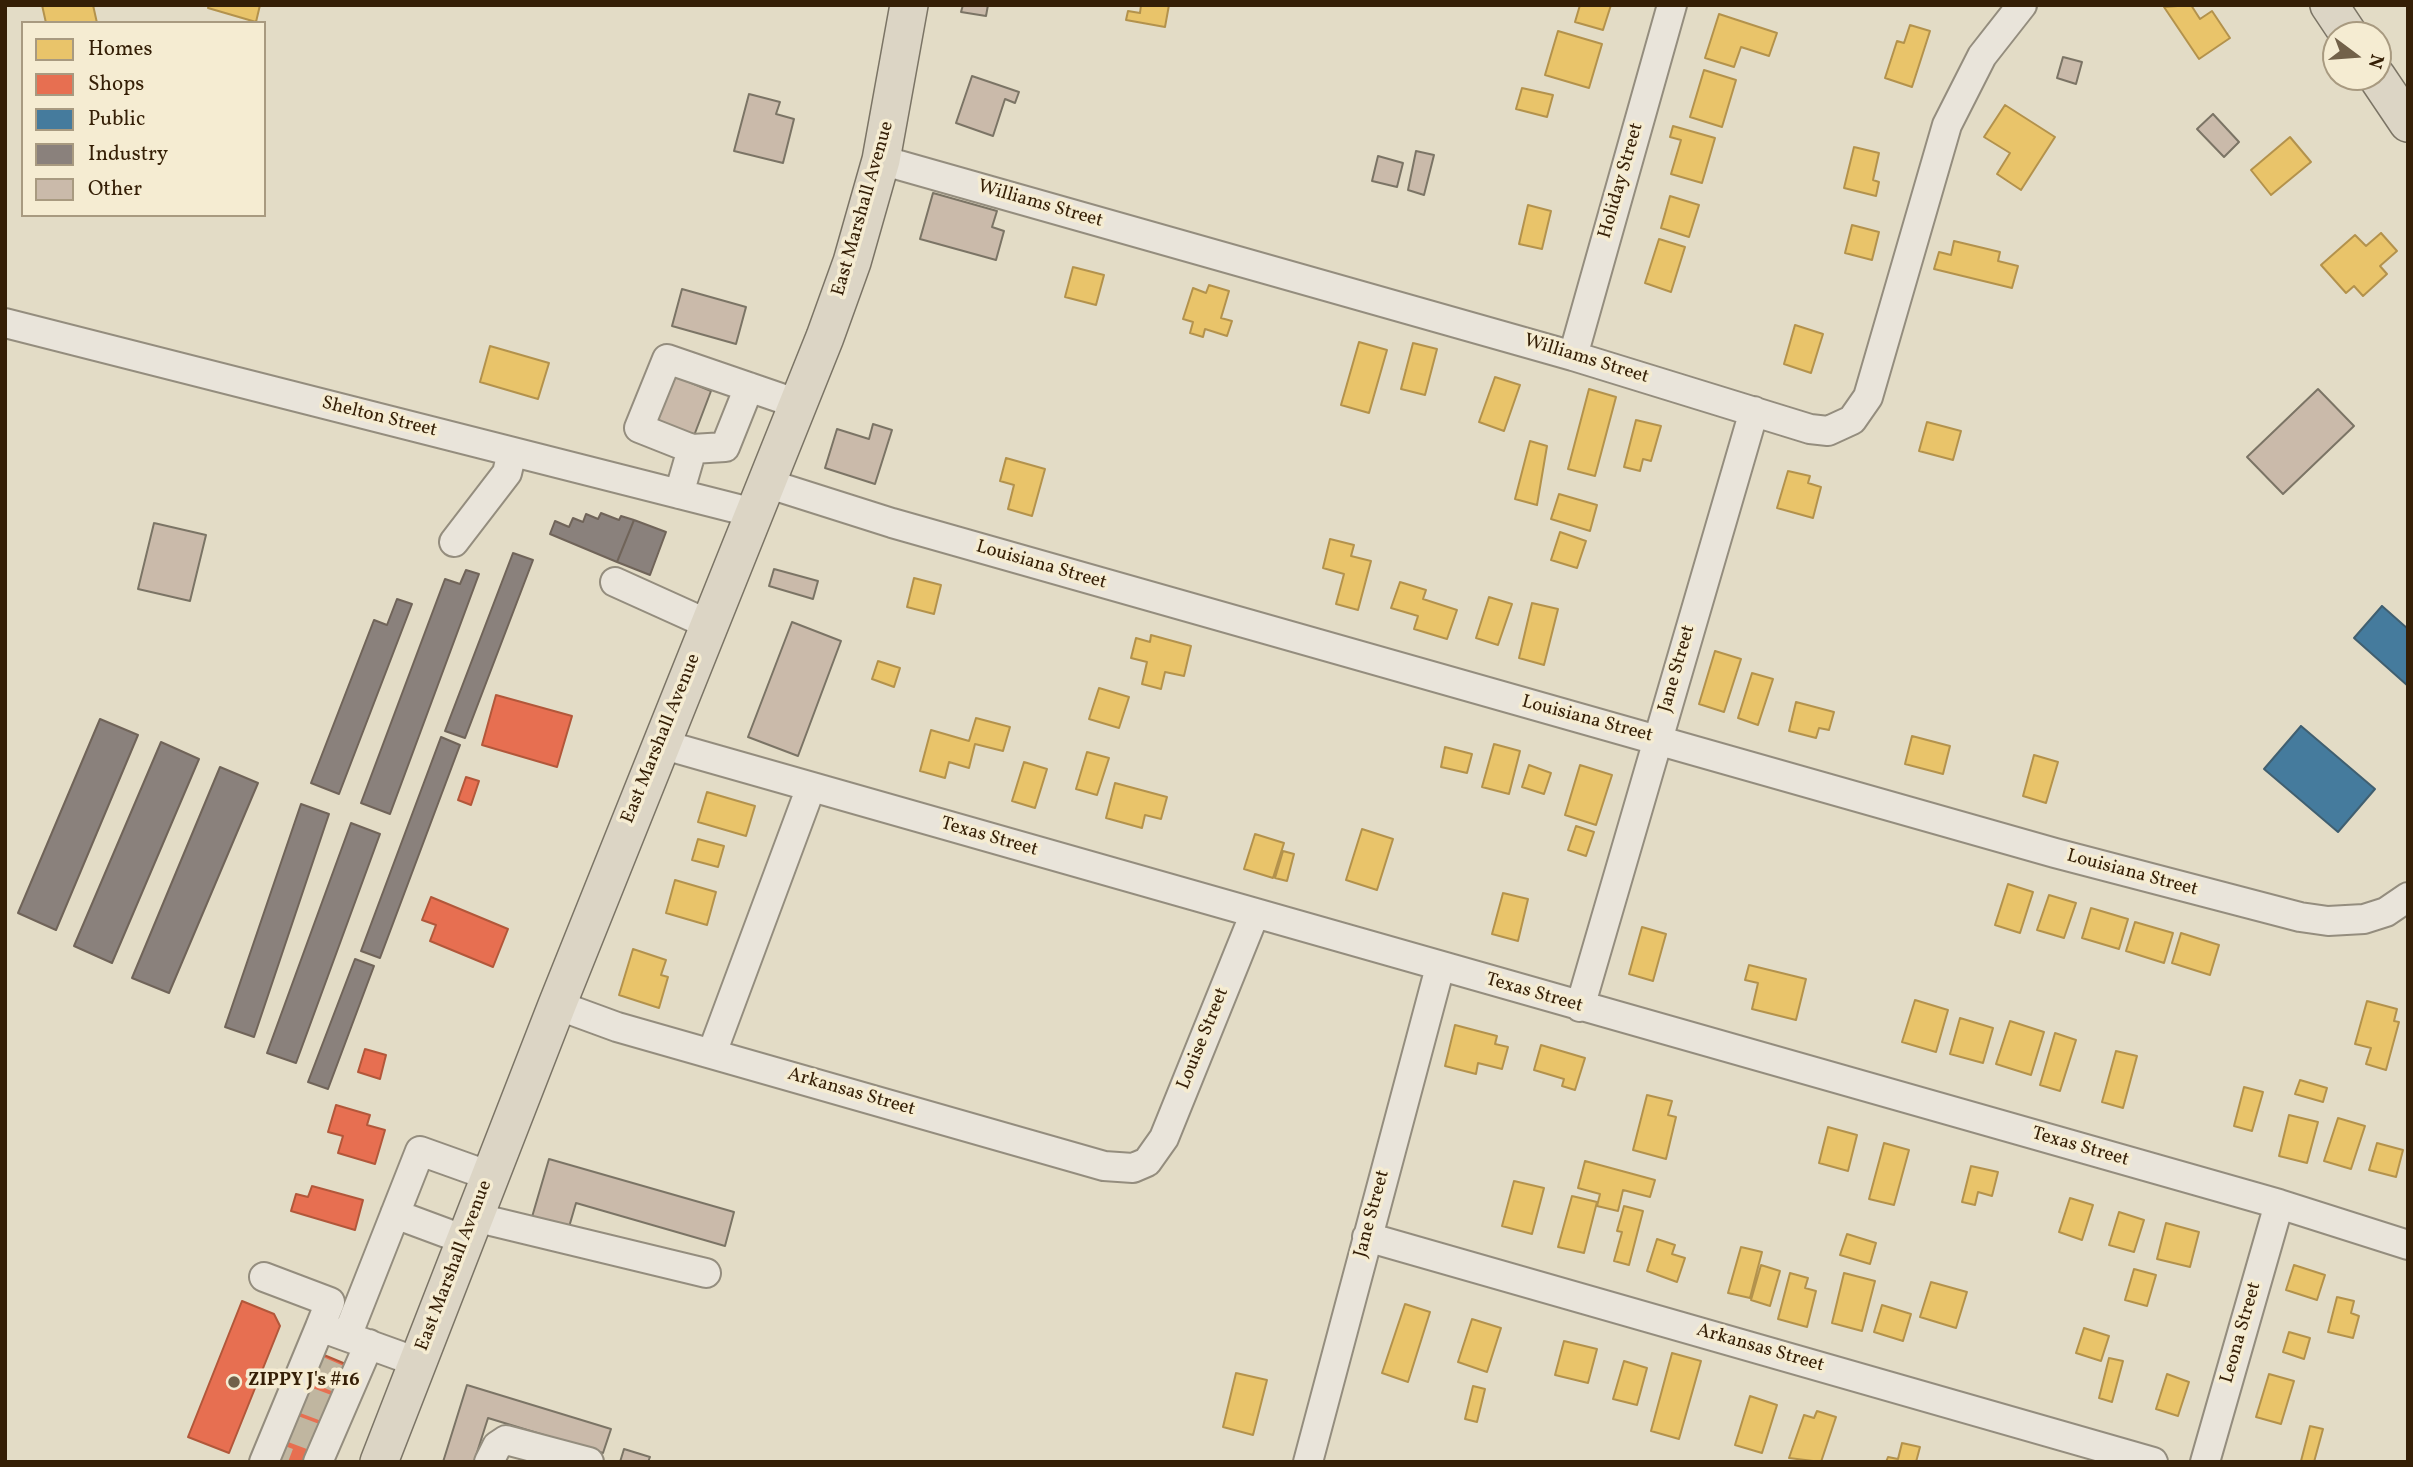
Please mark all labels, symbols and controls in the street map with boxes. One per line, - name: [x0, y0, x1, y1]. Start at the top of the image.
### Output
- legend: [21, 21, 266, 217]
- north arrow: [2322, 21, 2392, 91]
- text: Homes: [88, 35, 153, 64]
- text: N: [2361, 51, 2390, 71]
- text: Shops: [88, 70, 144, 99]
- text: Public: [88, 105, 145, 134]
- street label: East Marshall Avenue: [828, 119, 900, 299]
- street label: Holiday Street: [1595, 121, 1649, 241]
- text: Industry: [88, 140, 168, 169]
- text: Other: [88, 175, 142, 204]
- street label: Williams Street: [975, 176, 1105, 234]
- street label: Williams Street: [1521, 330, 1651, 390]
- street label: Shelton Street: [319, 393, 439, 443]
- street label: Louisiana Street: [973, 536, 1109, 596]
- street label: Jane Street: [1655, 623, 1701, 715]
- street label: East Marshall Avenue: [618, 651, 706, 827]
- street label: Louisiana Street: [1519, 692, 1655, 748]
- street label: Texas Street: [938, 813, 1040, 863]
- street label: Louisiana Street: [2064, 846, 2200, 902]
- street label: Texas Street: [1483, 969, 1585, 1019]
- street label: Louise Street: [1173, 985, 1235, 1093]
- street label: Arkansas Street: [785, 1064, 917, 1122]
- street label: Texas Street: [2029, 1123, 2131, 1173]
- street label: Jane Street: [1350, 1168, 1396, 1260]
- street label: East Marshall Avenue: [412, 1178, 498, 1354]
- street label: Leona Street: [2217, 1280, 2267, 1386]
- street label: Arkansas Street: [1694, 1320, 1826, 1378]
- place label: ZIPPY J's #16: [248, 1371, 360, 1393]
- marker: ZIPPY J's #16: [226, 1374, 242, 1390]

